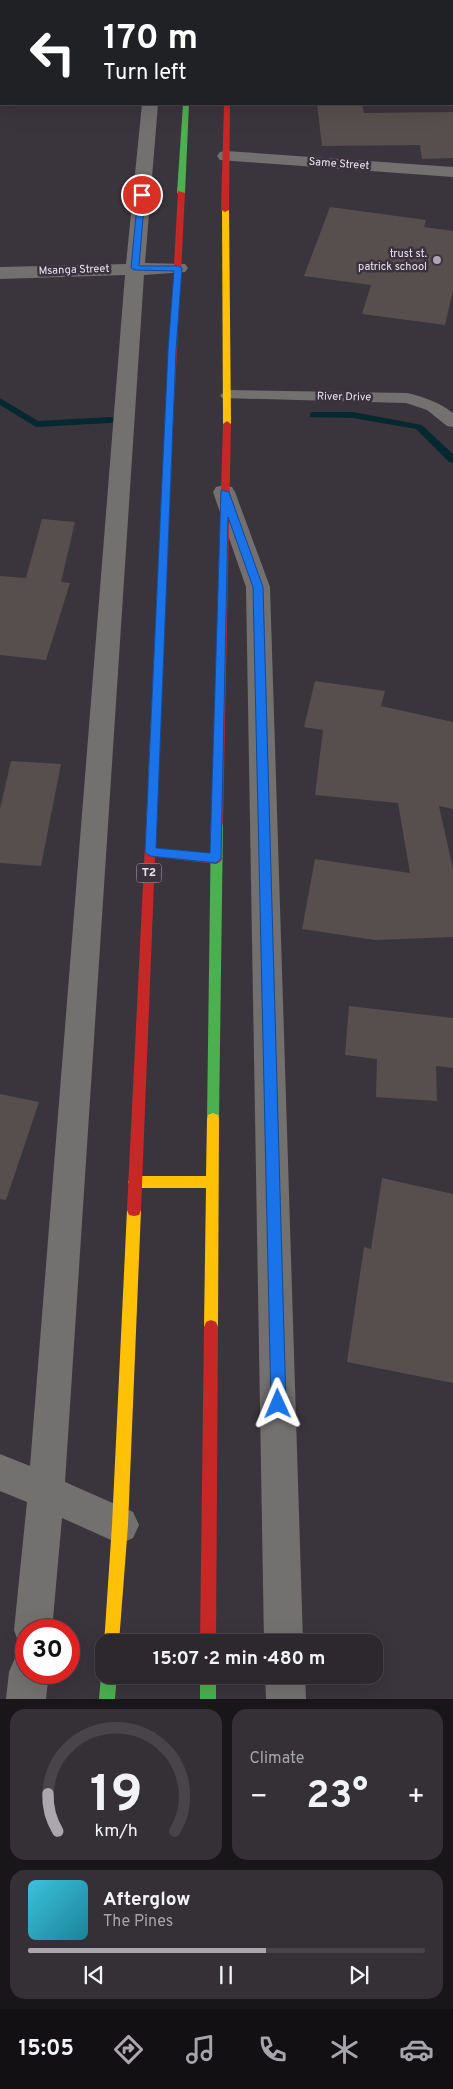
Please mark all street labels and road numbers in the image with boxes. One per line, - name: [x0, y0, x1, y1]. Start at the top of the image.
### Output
- street label: Same Street: [308, 155, 370, 173]
- street label: Msanga Street: [38, 262, 110, 278]
- street label: River Drive: [317, 390, 372, 404]
- road number: T2: [136, 864, 162, 882]

